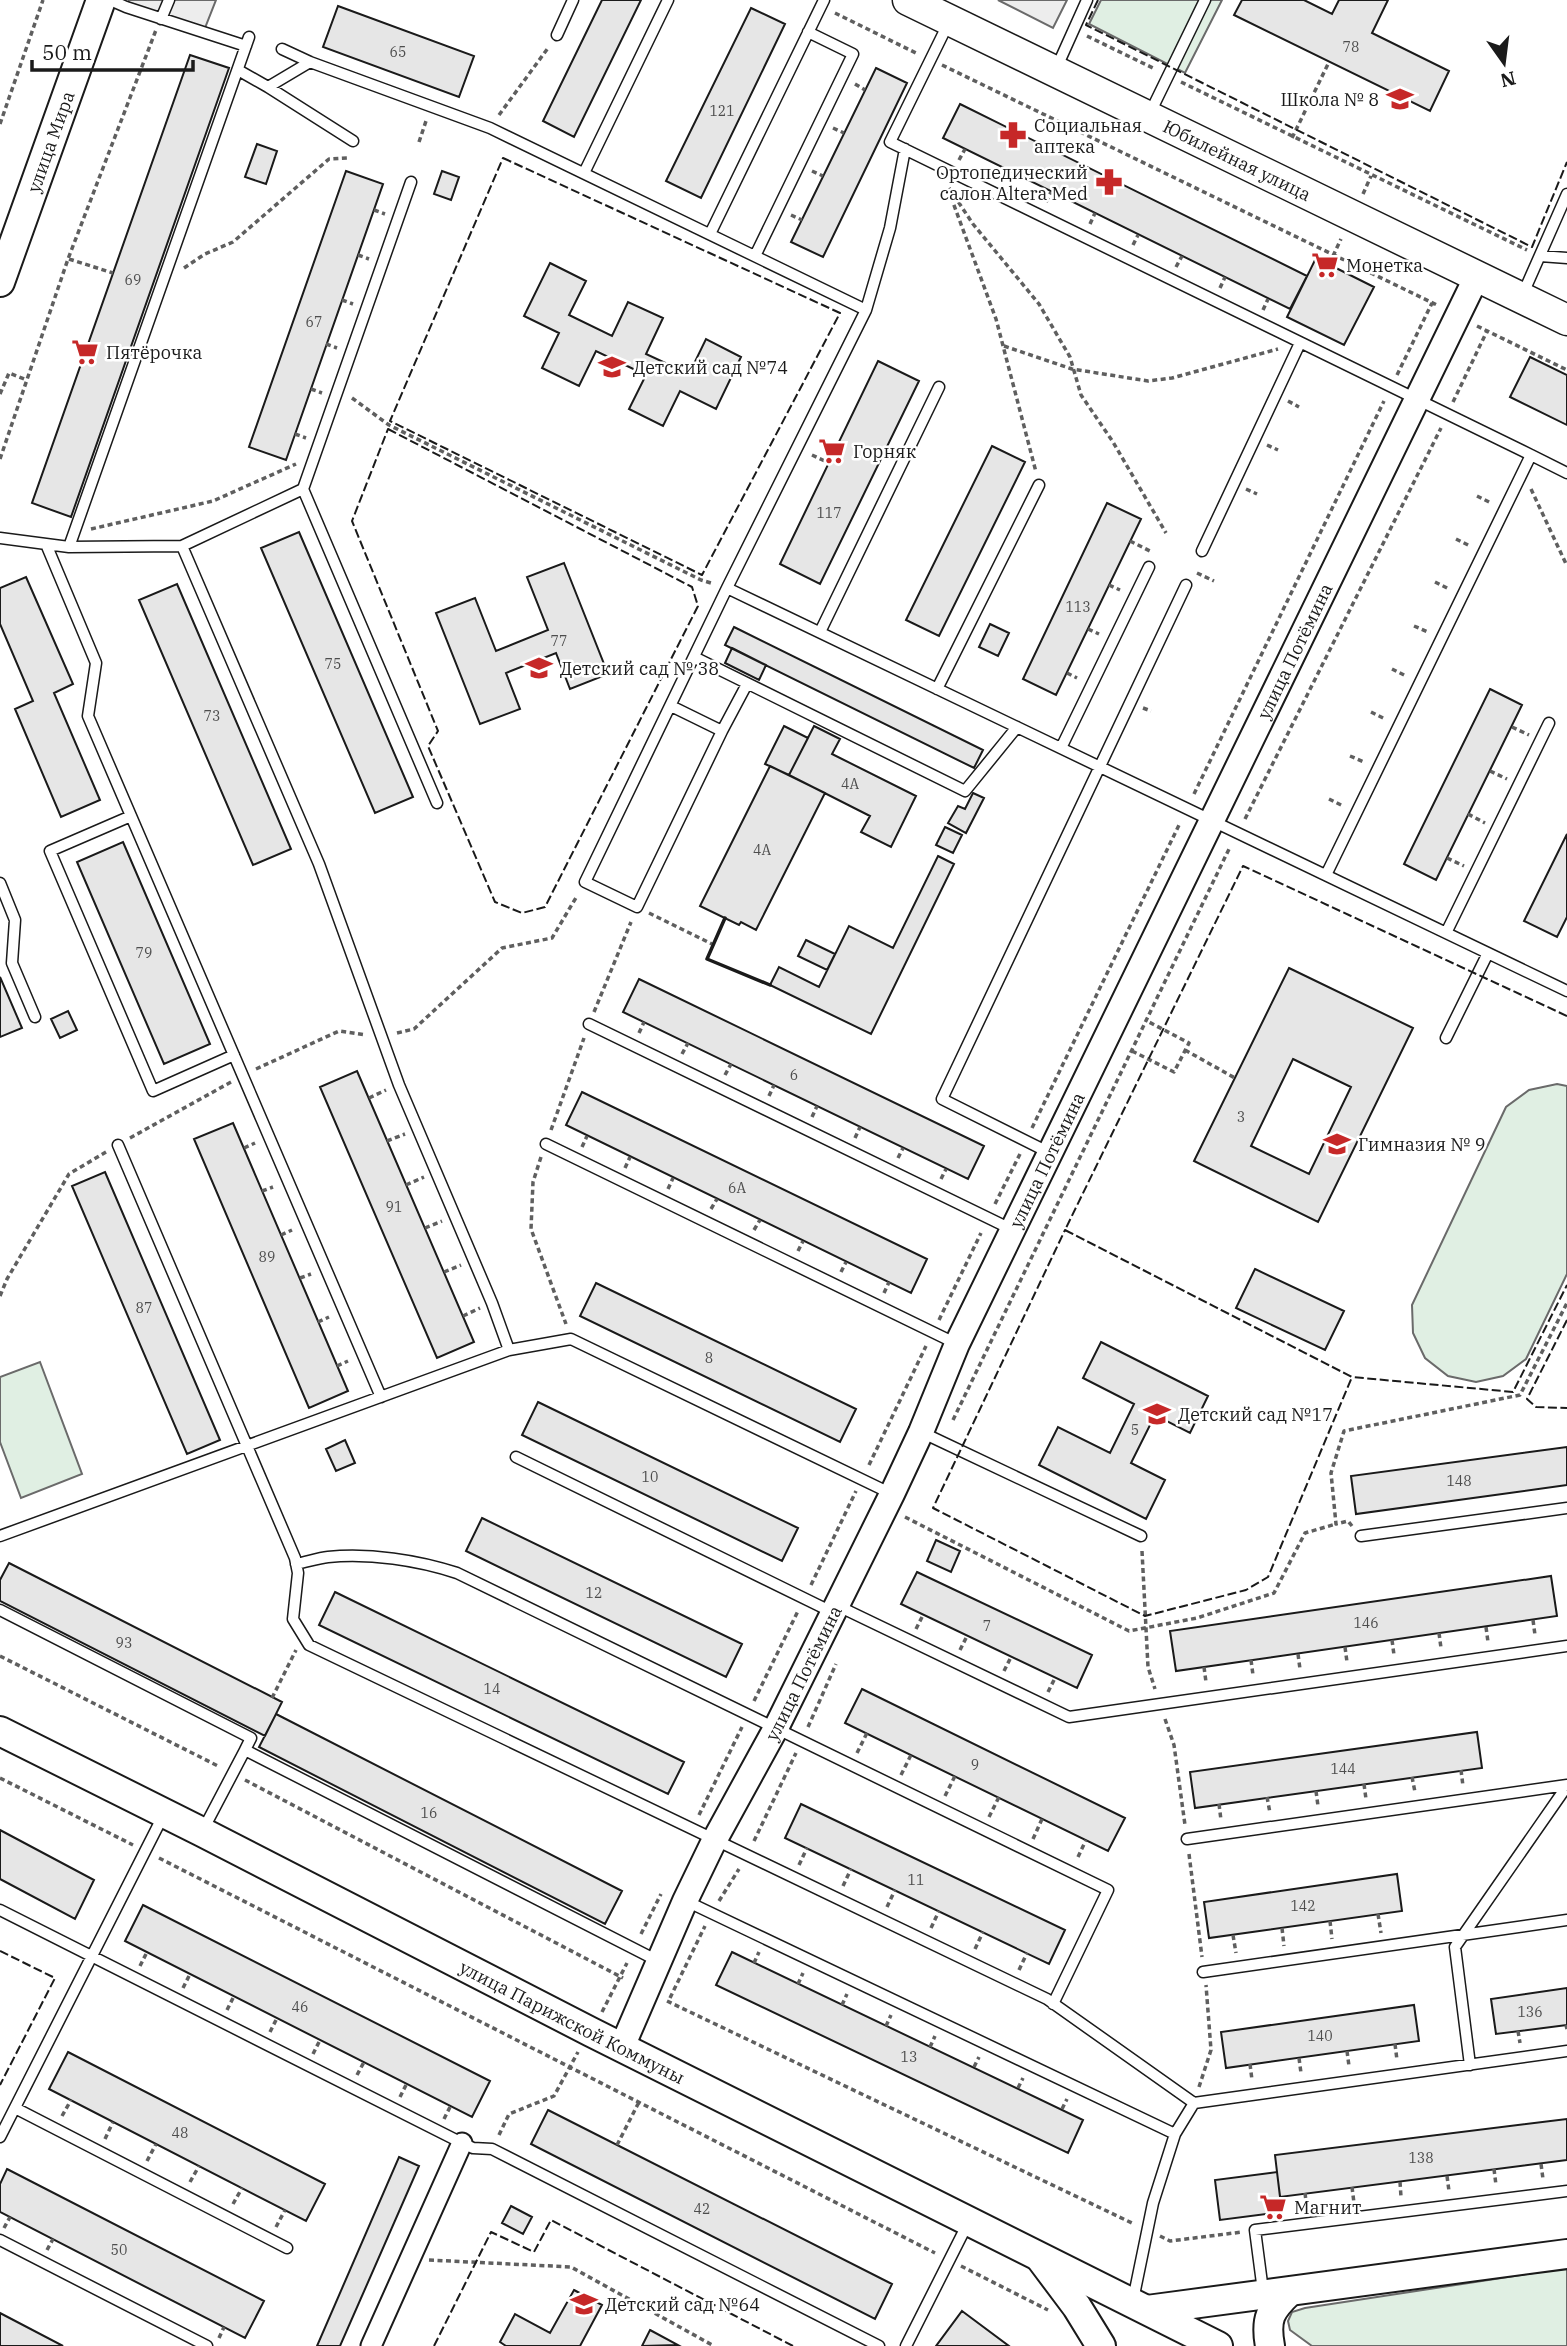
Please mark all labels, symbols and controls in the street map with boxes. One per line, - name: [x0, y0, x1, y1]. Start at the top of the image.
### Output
- scale bar: [32, 28, 192, 72]
- north arrow: [1469, 28, 1539, 98]
- text: 50 m: [42, 38, 92, 66]
- house number: 78: [1343, 38, 1359, 56]
- house number: 65: [390, 43, 406, 61]
- text: N: [1498, 66, 1518, 93]
- school or university icon: Школа № 8: [1385, 84, 1415, 114]
- street label: улица Мира: [22, 88, 79, 196]
- place label: Школа № 8: [1280, 88, 1379, 111]
- house number: 121: [709, 102, 735, 120]
- place label: Социальная аптека: [1034, 114, 1142, 158]
- street label: Юбилейная улица: [1159, 114, 1315, 206]
- pharmacy icon: Социальная аптека: [998, 120, 1028, 150]
- place label: Ортопедический салон Altera Med: [936, 161, 1088, 205]
- pharmacy icon: Ортопедический салон Altera Med: [1094, 167, 1124, 197]
- supermarket icon: Монетка: [1310, 250, 1340, 280]
- place label: Монетка: [1346, 254, 1423, 277]
- house number: 69: [125, 271, 141, 289]
- house number: 67: [306, 313, 322, 331]
- supermarket icon: Пятёрочка: [70, 337, 100, 367]
- place label: Пятёрочка: [106, 341, 202, 364]
- school or university icon: Детский сад №74: [597, 352, 627, 382]
- place label: Детский сад №74: [633, 356, 788, 379]
- supermarket icon: Горняк: [817, 436, 847, 466]
- place label: Горняк: [853, 440, 917, 463]
- house number: 117: [816, 504, 842, 522]
- street label: улица Потёмина: [1252, 579, 1337, 723]
- house number: 113: [1065, 598, 1091, 616]
- house number: 77: [551, 632, 567, 650]
- school or university icon: Детский сад № 38: [524, 653, 554, 683]
- house number: 75: [325, 655, 341, 673]
- place label: Детский сад № 38: [560, 657, 719, 680]
- house number: 73: [204, 707, 220, 725]
- house number: 4А: [841, 775, 859, 793]
- house number: 4А: [753, 841, 771, 859]
- house number: 79: [136, 944, 152, 962]
- house number: 6: [790, 1066, 798, 1084]
- street label: улица Потёмина: [1004, 1088, 1089, 1232]
- house number: 3: [1237, 1108, 1245, 1126]
- school or university icon: Гимназия № 9: [1322, 1129, 1352, 1159]
- place label: Гимназия № 9: [1358, 1133, 1486, 1156]
- house number: 6А: [728, 1179, 746, 1197]
- house number: 91: [386, 1198, 402, 1216]
- house number: 89: [259, 1248, 275, 1266]
- house number: 87: [136, 1299, 152, 1317]
- house number: 8: [705, 1349, 713, 1367]
- school or university icon: Детский сад №17: [1142, 1399, 1172, 1429]
- place label: Детский сад №17: [1178, 1403, 1333, 1426]
- house number: 5: [1131, 1421, 1139, 1439]
- house number: 10: [642, 1468, 658, 1486]
- house number: 148: [1446, 1472, 1472, 1490]
- house number: 12: [586, 1584, 602, 1602]
- street label: улица Потёмина: [760, 1601, 847, 1745]
- house number: 146: [1353, 1614, 1379, 1632]
- house number: 7: [983, 1617, 991, 1635]
- house number: 93: [116, 1634, 132, 1652]
- house number: 14: [484, 1680, 500, 1698]
- house number: 9: [971, 1756, 979, 1774]
- house number: 144: [1330, 1760, 1356, 1778]
- house number: 16: [421, 1804, 437, 1822]
- house number: 11: [908, 1871, 924, 1889]
- house number: 142: [1290, 1897, 1316, 1915]
- street label: улица Парижской Коммуны: [456, 1955, 689, 2089]
- house number: 46: [292, 1998, 308, 2016]
- house number: 136: [1517, 2003, 1543, 2021]
- house number: 140: [1307, 2027, 1333, 2045]
- house number: 13: [901, 2048, 917, 2066]
- house number: 48: [172, 2124, 188, 2142]
- house number: 138: [1408, 2149, 1434, 2167]
- supermarket icon: Магнит: [1258, 2192, 1288, 2222]
- place label: Магнит: [1294, 2196, 1361, 2219]
- house number: 42: [694, 2200, 710, 2218]
- house number: 50: [111, 2241, 127, 2259]
- school or university icon: Детский сад №64: [569, 2289, 599, 2319]
- place label: Детский сад №64: [605, 2293, 760, 2316]

